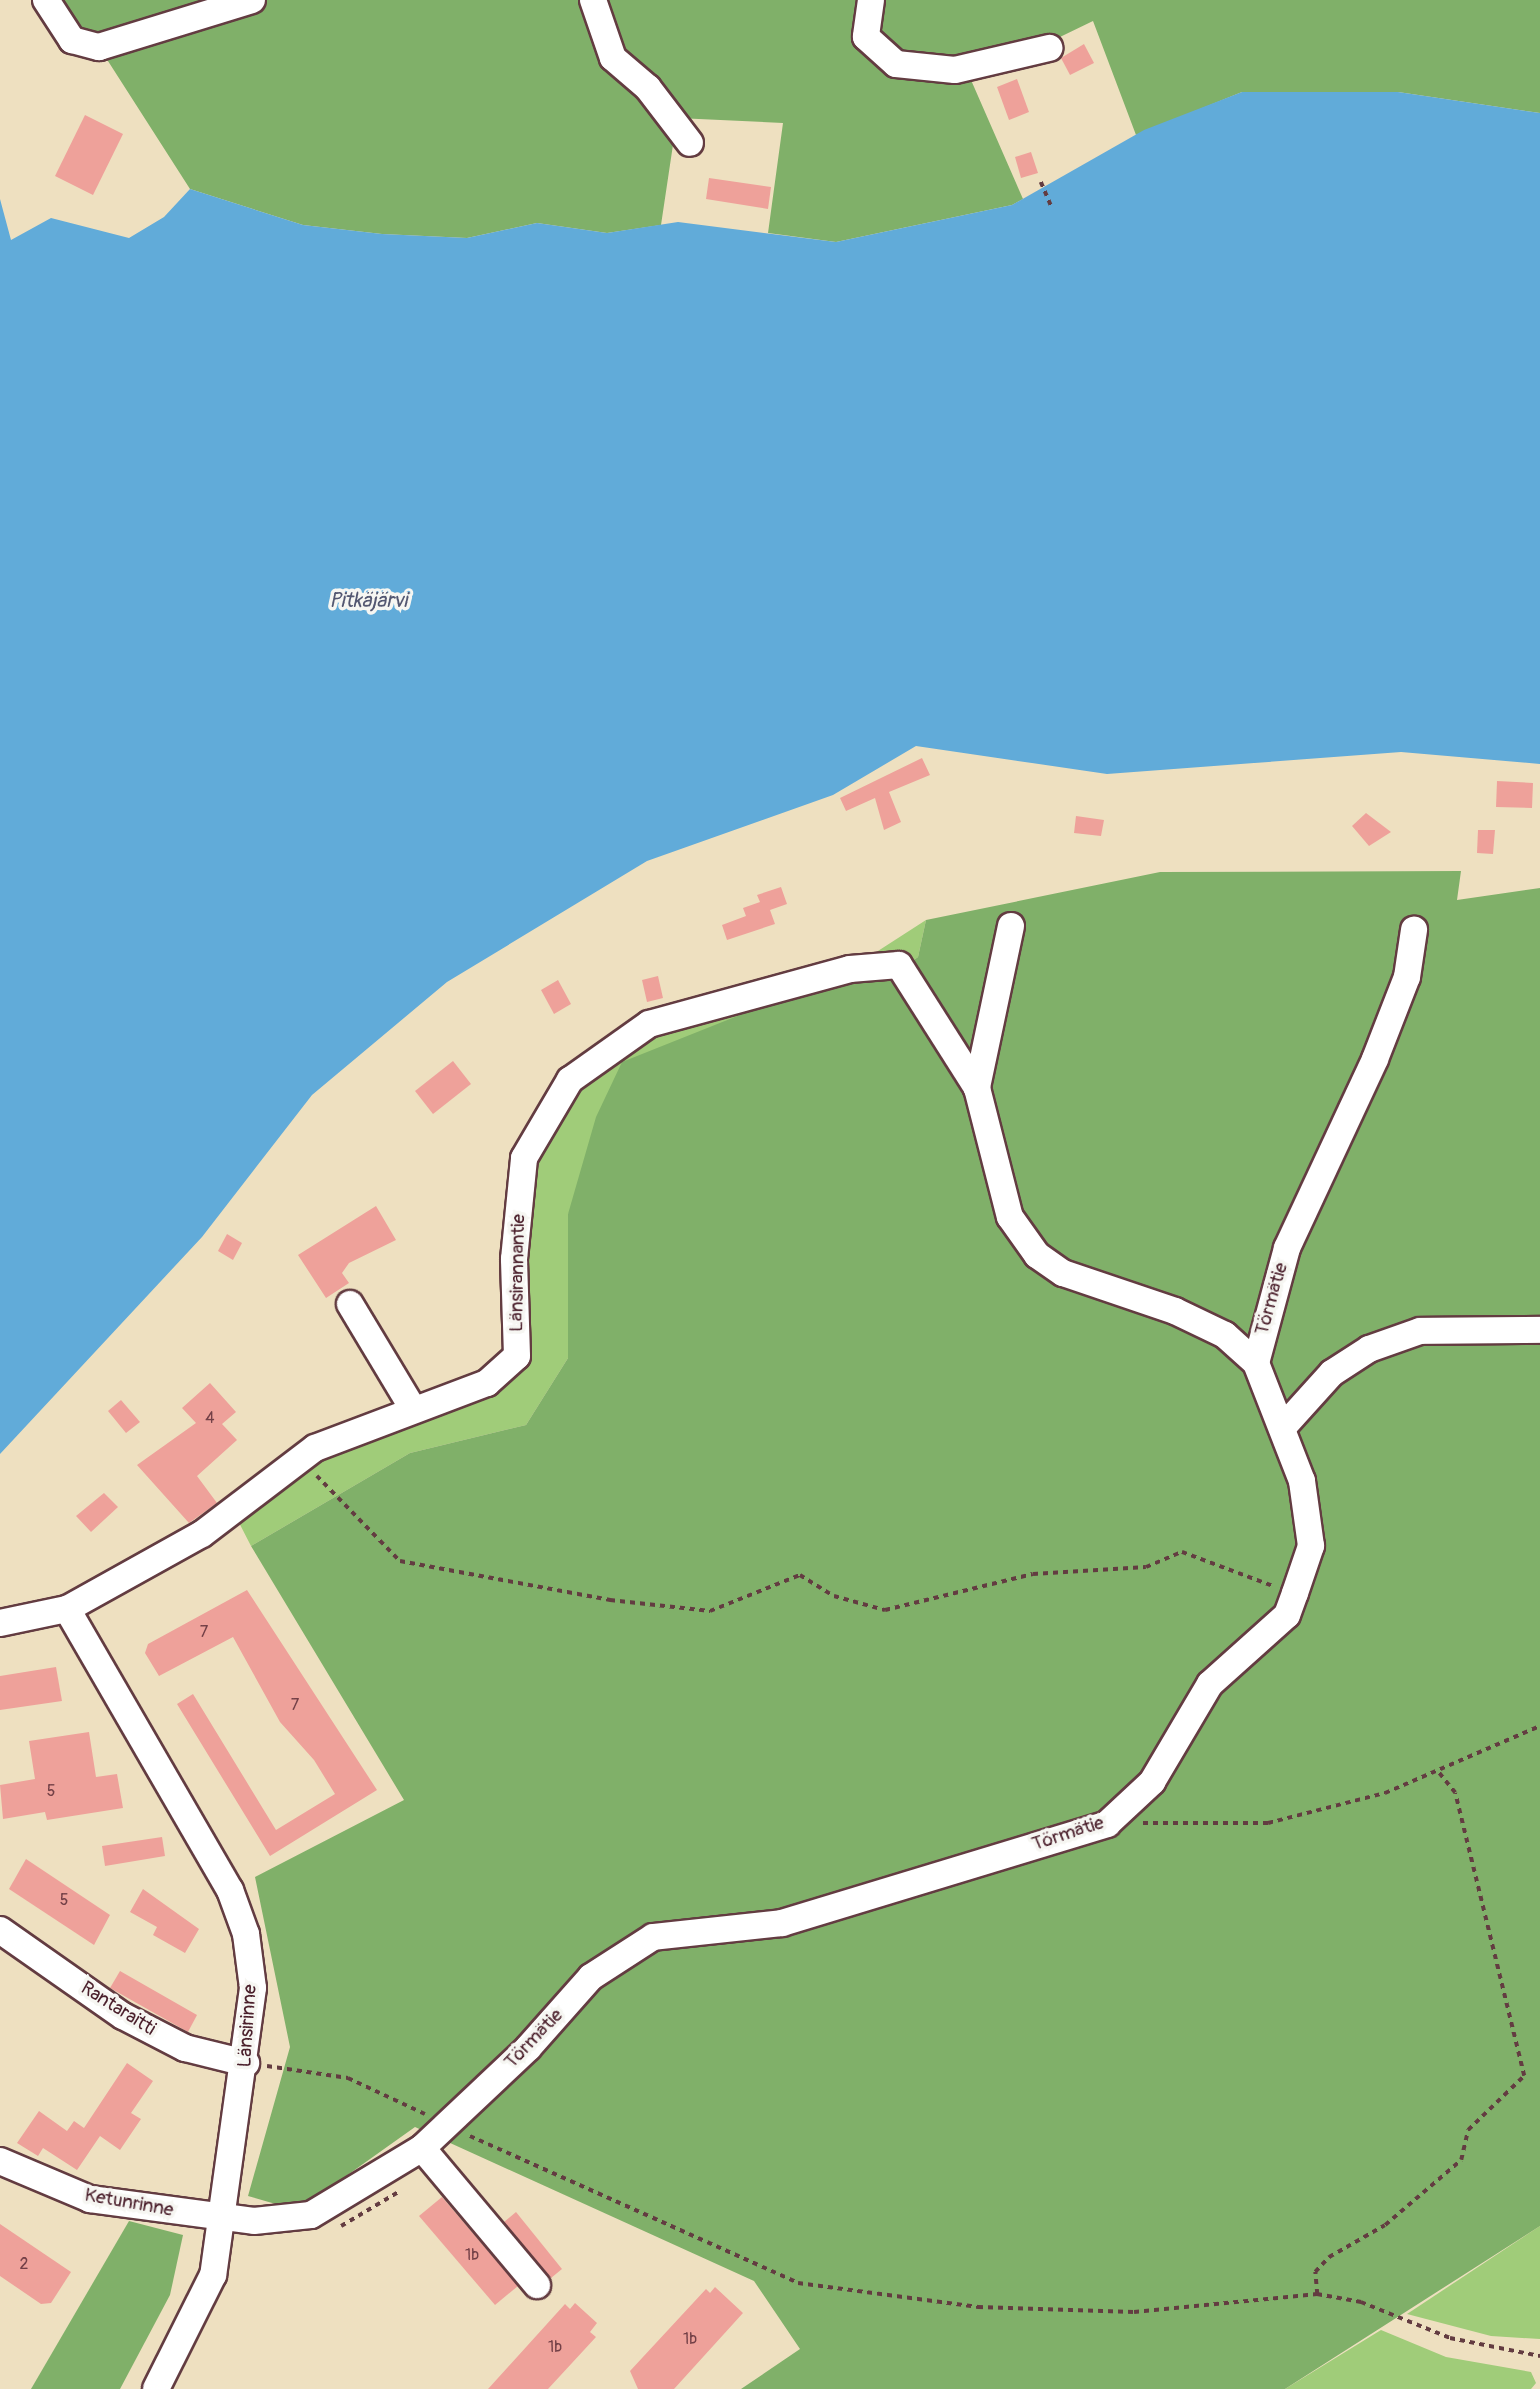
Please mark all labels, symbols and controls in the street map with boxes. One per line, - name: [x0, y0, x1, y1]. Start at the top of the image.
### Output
- water label: Pitkäjärvi: [329, 588, 407, 614]
- street label: Länsirannantie: [506, 1214, 530, 1332]
- street label: Törmätie: [1251, 1260, 1293, 1338]
- house number: 4: [205, 1408, 215, 1428]
- house number: 7: [200, 1622, 208, 1642]
- house number: 7: [291, 1695, 299, 1715]
- house number: 5: [47, 1781, 55, 1801]
- street label: Törmätie: [1029, 1812, 1107, 1856]
- house number: 5: [60, 1890, 68, 1910]
- street label: Rantaraitti: [76, 1977, 160, 2041]
- street label: Länsirinne: [234, 1984, 262, 2068]
- street label: Törmätie: [500, 2004, 568, 2074]
- street label: Ketunrinne: [83, 2184, 175, 2222]
- house number: 1b: [465, 2245, 479, 2265]
- house number: 2: [20, 2254, 28, 2274]
- house number: 1b: [683, 2329, 697, 2349]
- house number: 1b: [548, 2337, 562, 2357]

